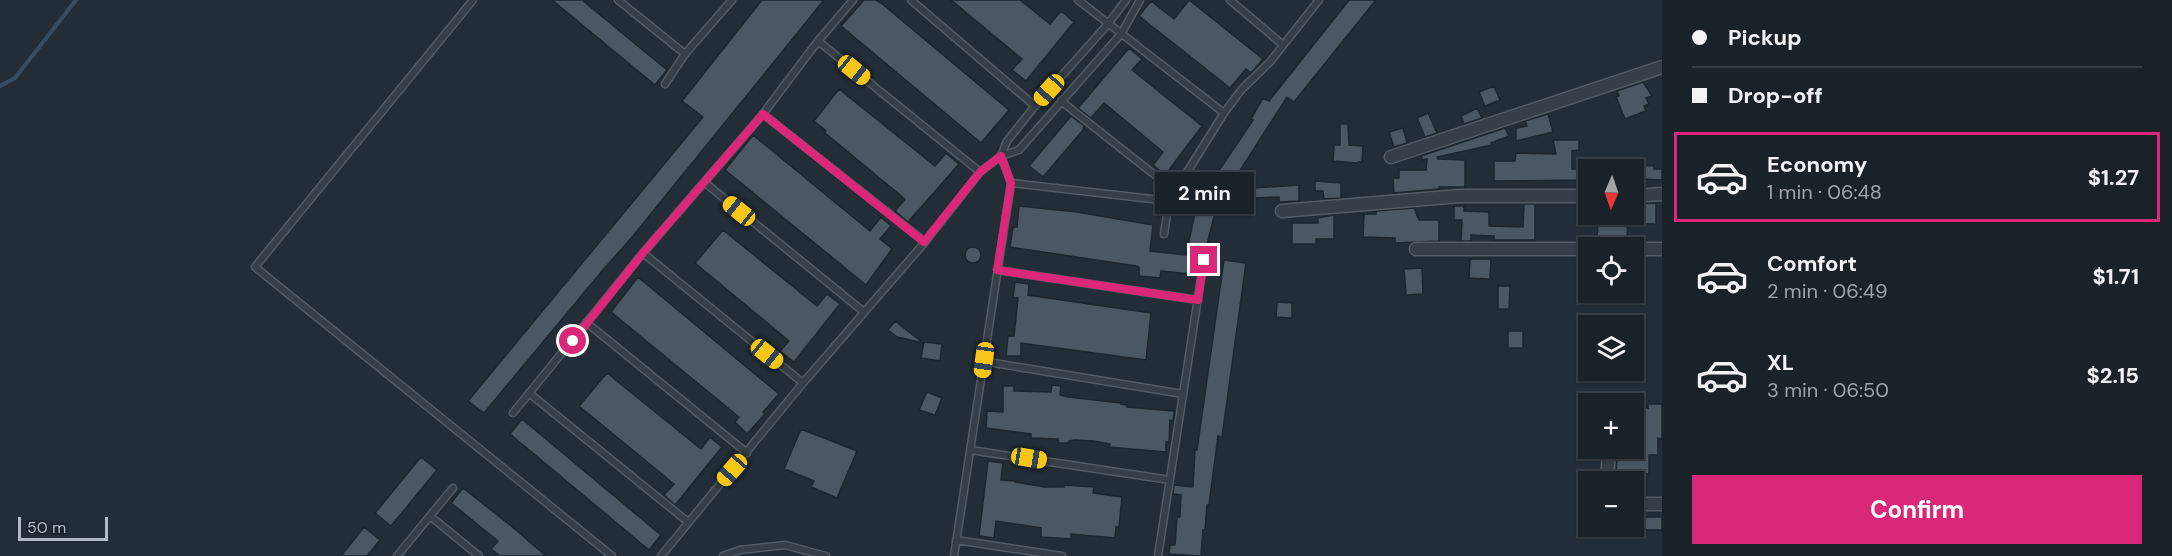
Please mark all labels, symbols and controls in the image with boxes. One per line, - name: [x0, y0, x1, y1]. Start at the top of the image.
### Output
- text: Pickup: [1728, 23, 1802, 52]
- car: [834, 52, 874, 88]
- car: [1030, 71, 1068, 109]
- text: Drop-off: [1728, 81, 1823, 110]
- icon: car: [1695, 150, 1749, 204]
- text: Economy: [1767, 150, 1867, 179]
- north arrow: [1578, 159, 1644, 225]
- map controls: [1578, 159, 1644, 537]
- text: $1.27: [2088, 163, 2139, 192]
- callout: 2 min: [1154, 173, 1254, 215]
- text: 1 min · 06:48: [1767, 179, 1882, 205]
- text: 2 min: [1178, 180, 1231, 206]
- car: [719, 193, 759, 229]
- button: locate: [1578, 237, 1644, 303]
- route end: [1190, 246, 1217, 273]
- icon: car: [1695, 249, 1749, 303]
- text: Comfort: [1767, 249, 1857, 278]
- text: $1.71: [2093, 262, 2139, 291]
- text: 2 min · 06:49: [1767, 278, 1888, 304]
- button: layers: [1578, 315, 1644, 381]
- route start: [559, 327, 586, 354]
- car: [747, 336, 787, 372]
- car: [973, 341, 995, 379]
- icon: car: [1695, 348, 1749, 402]
- text: XL: [1767, 348, 1794, 377]
- text: $2.15: [2087, 361, 2139, 390]
- text: 3 min · 06:50: [1767, 377, 1889, 403]
- button: +: [1578, 393, 1644, 459]
- car: [1010, 446, 1048, 470]
- car: [713, 451, 751, 489]
- button: −: [1578, 471, 1644, 537]
- button: Confirm: [1692, 475, 2142, 544]
- scale bar: [18, 514, 108, 542]
- text: 50 m: [27, 517, 66, 538]

